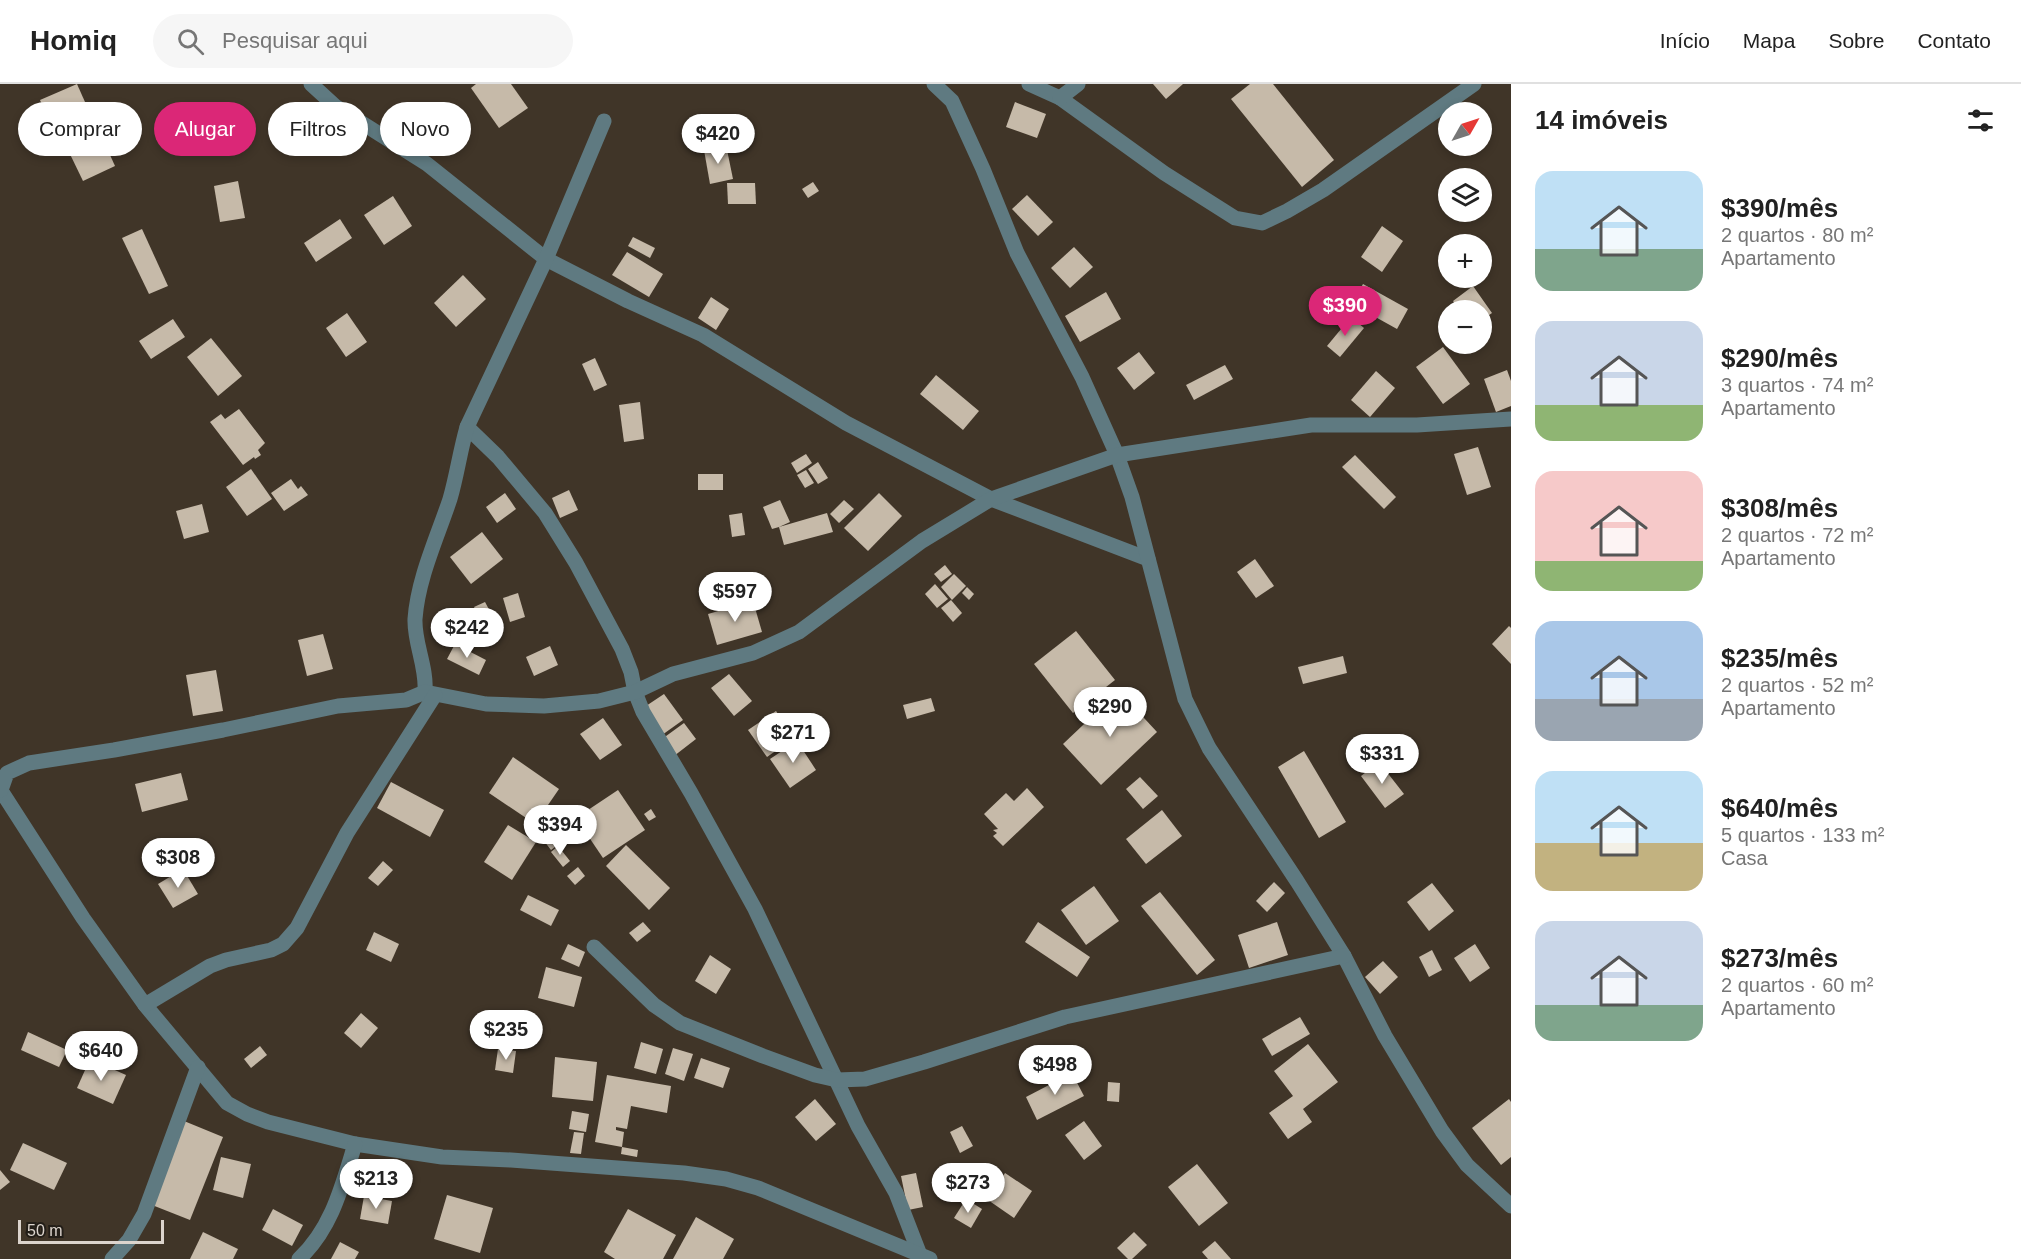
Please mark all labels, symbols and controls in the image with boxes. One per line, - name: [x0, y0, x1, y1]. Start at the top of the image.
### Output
- search box: [153, 14, 573, 68]
- text: Homiq: [30, 25, 117, 56]
- icon: search: [174, 25, 207, 58]
- text: Pesquisar aqui: [222, 28, 368, 53]
- text: Início: [1660, 29, 1710, 52]
- text: Mapa: [1743, 29, 1795, 52]
- text: Sobre: [1828, 29, 1884, 52]
- text: Contato: [1917, 29, 1991, 52]
- chip: Comprar: [18, 102, 142, 156]
- chip: Alugar: [154, 102, 256, 156]
- chip: Filtros: [268, 102, 368, 156]
- chip: Novo: [380, 102, 471, 156]
- north arrow: [1438, 102, 1492, 156]
- map controls: [1438, 102, 1492, 354]
- icon: filters: [1964, 104, 1997, 137]
- text: 14 imóveis: [1535, 105, 1668, 135]
- pin: $420: [682, 114, 754, 165]
- text: $420: [696, 122, 740, 144]
- button: layers: [1438, 168, 1492, 222]
- text: $390/mês: [1721, 193, 1838, 223]
- icon: home: [1583, 195, 1655, 267]
- text: 2 quartos · 80 m²: [1721, 224, 1873, 246]
- button: +: [1438, 234, 1492, 288]
- text: Apartamento: [1721, 247, 1836, 269]
- pin: $390: [1309, 286, 1381, 337]
- text: $390: [1323, 294, 1367, 316]
- button: −: [1438, 300, 1492, 354]
- text: $290/mês: [1721, 343, 1838, 373]
- icon: home: [1583, 345, 1655, 417]
- text: 3 quartos · 74 m²: [1721, 374, 1873, 396]
- text: Apartamento: [1721, 397, 1836, 419]
- text: $308/mês: [1721, 493, 1838, 523]
- icon: home: [1583, 495, 1655, 567]
- text: 2 quartos · 72 m²: [1721, 524, 1873, 546]
- text: Apartamento: [1721, 547, 1836, 569]
- pin: $597: [699, 572, 771, 623]
- text: $597: [713, 580, 757, 602]
- pin: $242: [431, 608, 503, 659]
- text: $242: [445, 616, 489, 638]
- text: $235/mês: [1721, 643, 1838, 673]
- icon: home: [1583, 645, 1655, 717]
- text: 2 quartos · 52 m²: [1721, 674, 1873, 696]
- pin: $290: [1074, 687, 1146, 738]
- text: $290: [1088, 695, 1132, 717]
- text: Apartamento: [1721, 697, 1836, 719]
- pin: $271: [757, 713, 829, 764]
- text: $271: [771, 721, 815, 743]
- pin: $331: [1346, 734, 1418, 785]
- text: $331: [1360, 742, 1404, 764]
- text: $640/mês: [1721, 793, 1838, 823]
- icon: home: [1583, 795, 1655, 867]
- pin: $394: [524, 805, 596, 856]
- text: $394: [538, 813, 582, 835]
- text: 5 quartos · 133 m²: [1721, 824, 1884, 846]
- pin: $308: [142, 838, 214, 889]
- text: $308: [156, 846, 200, 868]
- text: Casa: [1721, 847, 1768, 869]
- text: $273/mês: [1721, 943, 1838, 973]
- icon: home: [1583, 945, 1655, 1017]
- text: 2 quartos · 60 m²: [1721, 974, 1873, 996]
- text: Apartamento: [1721, 997, 1836, 1019]
- pin: $235: [470, 1010, 542, 1061]
- text: $235: [484, 1018, 528, 1040]
- pin: $640: [65, 1031, 137, 1082]
- text: $640: [79, 1039, 123, 1061]
- pin: $498: [1019, 1045, 1091, 1096]
- text: $498: [1033, 1053, 1077, 1075]
- pin: $213: [340, 1159, 412, 1210]
- pin: $273: [932, 1163, 1004, 1214]
- text: $213: [354, 1167, 398, 1189]
- text: $273: [946, 1171, 990, 1193]
- scale bar: [18, 1217, 164, 1244]
- text: 50 m: [27, 1222, 63, 1239]

